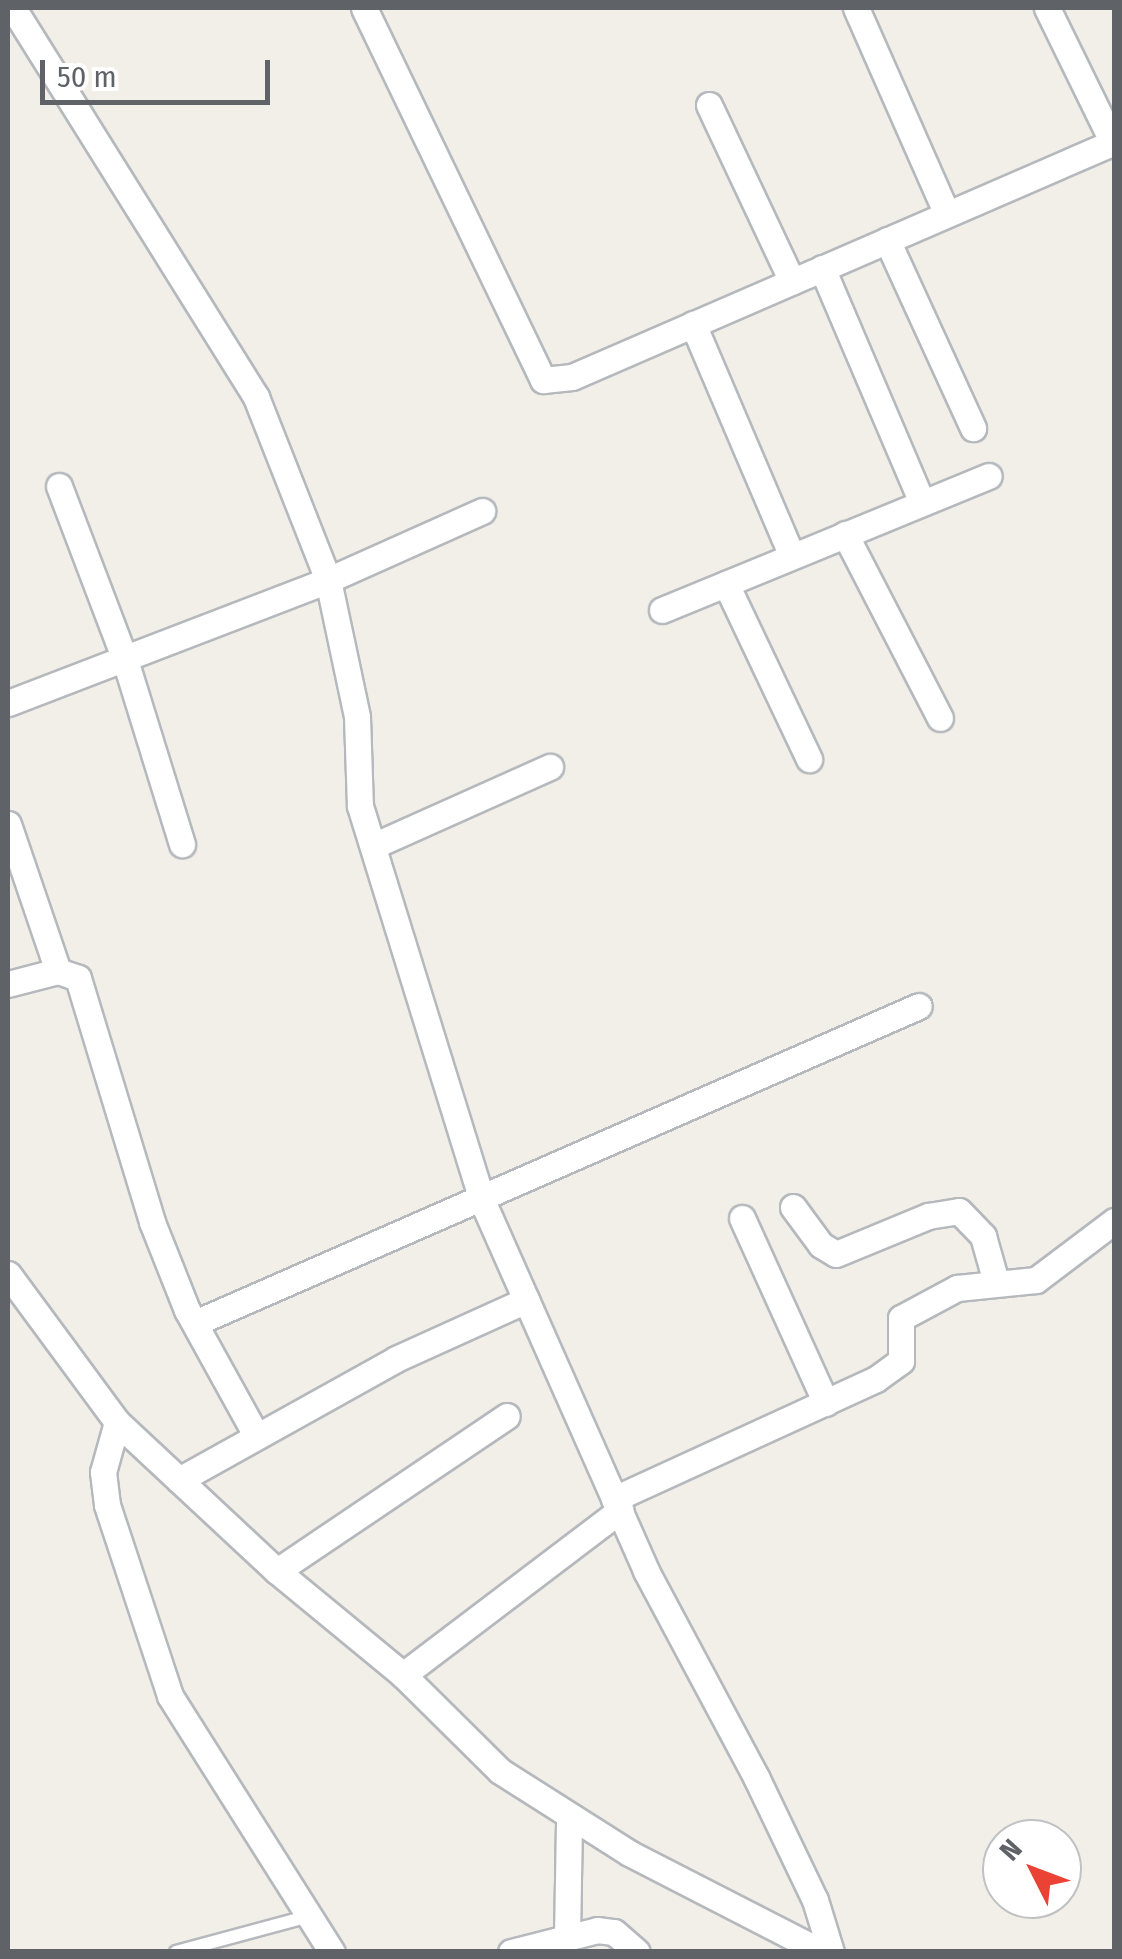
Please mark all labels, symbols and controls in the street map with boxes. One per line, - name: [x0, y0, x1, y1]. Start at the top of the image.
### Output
- scale bar: [45, 40, 275, 102]
- text: 50 m: [57, 59, 117, 95]
- north arrow: [982, 1819, 1082, 1919]
- text: N: [993, 1833, 1029, 1867]

